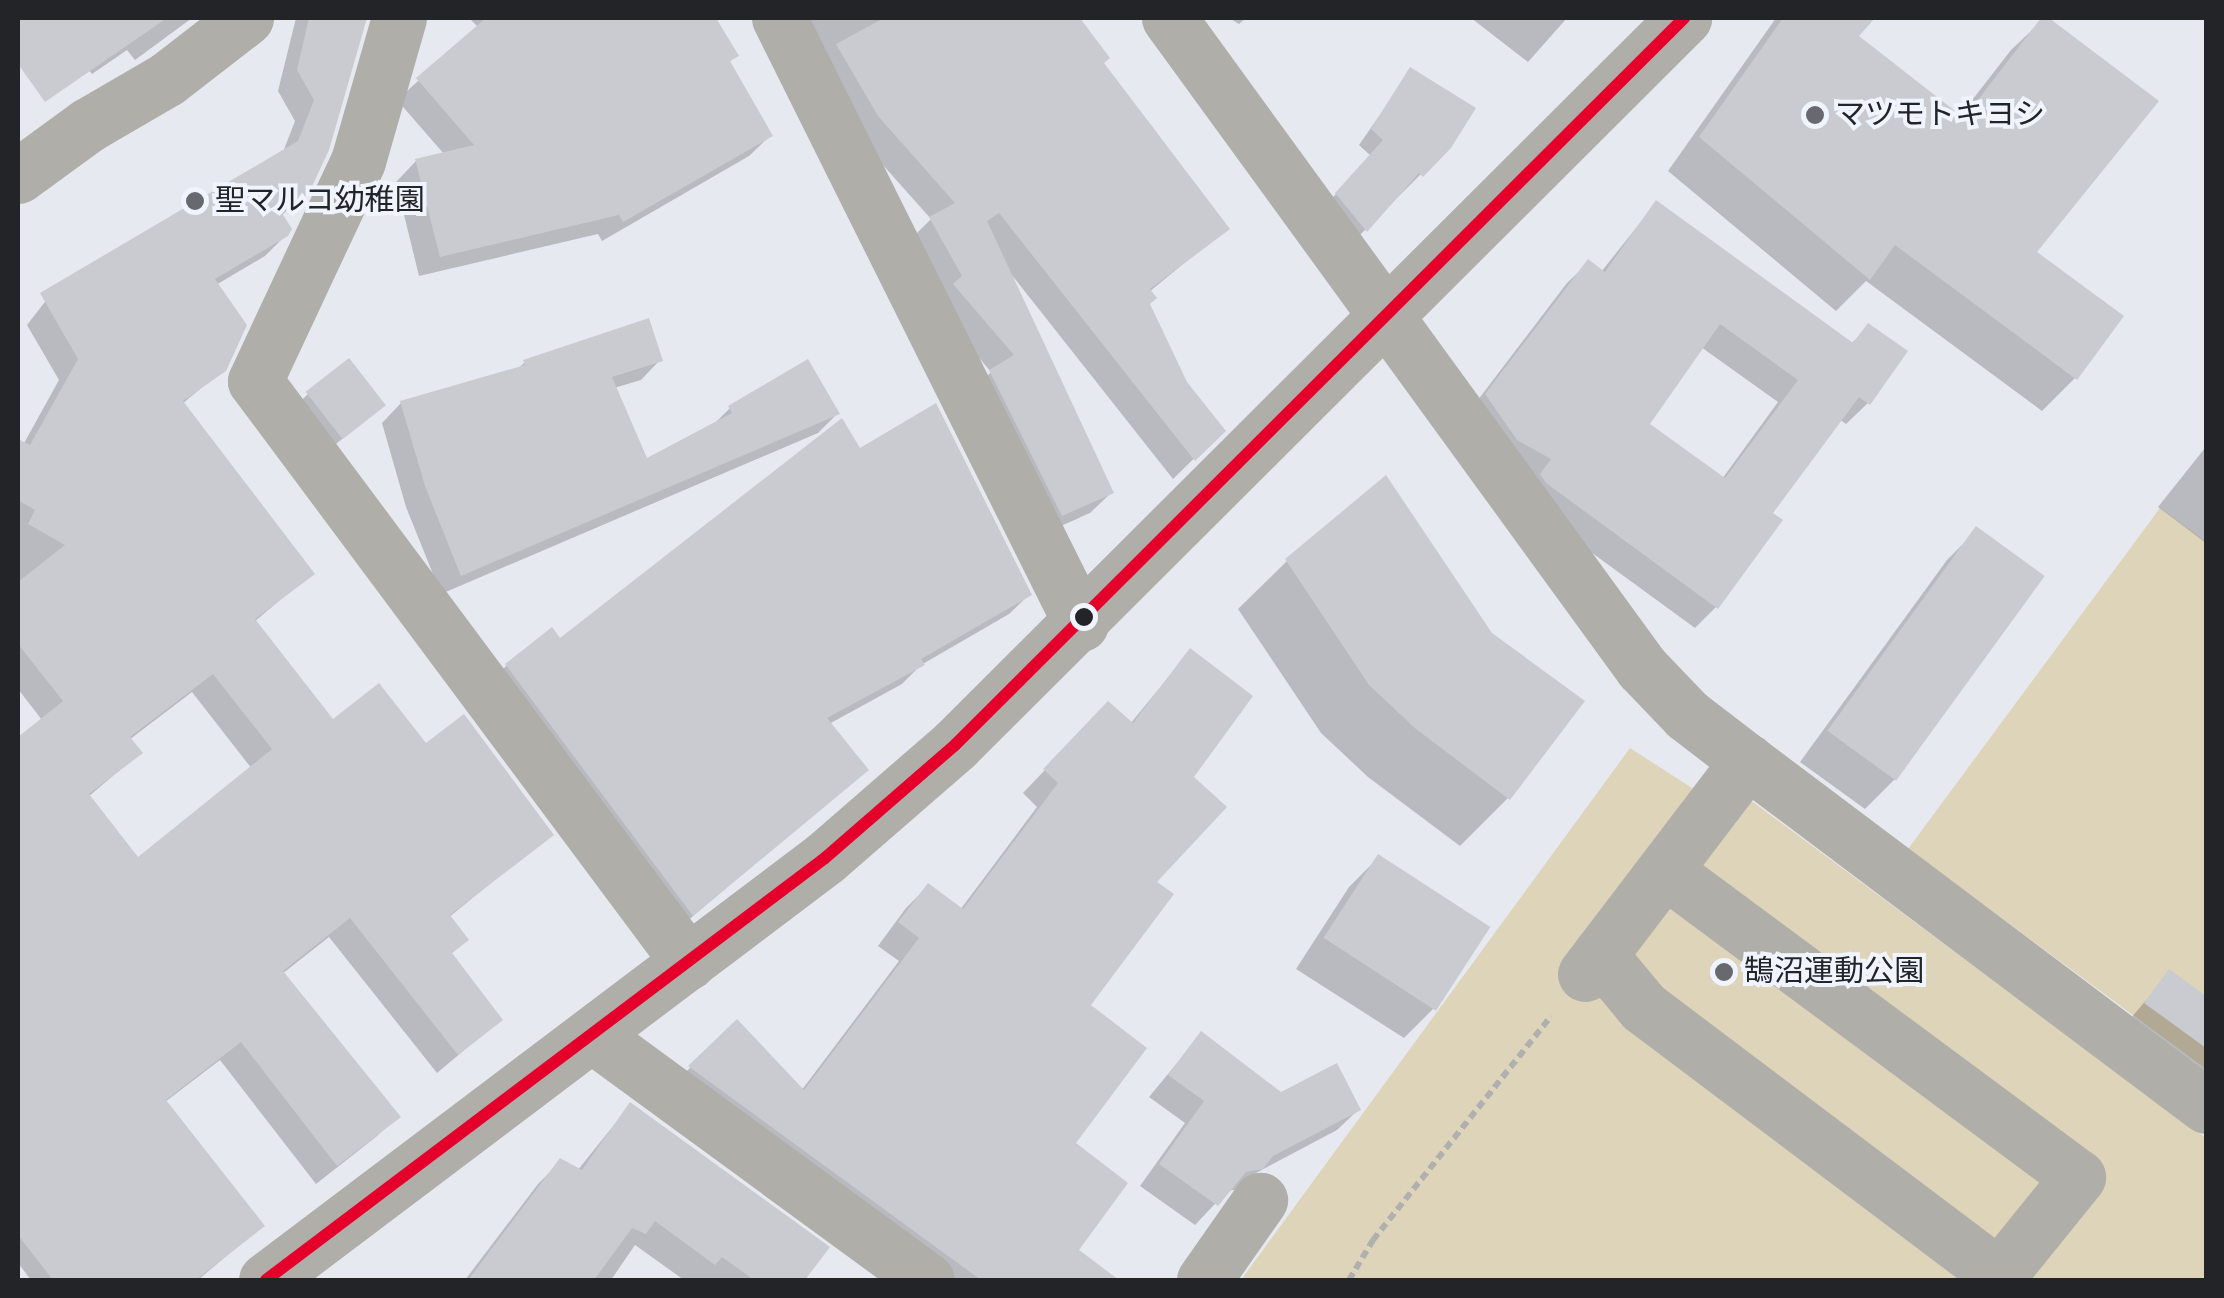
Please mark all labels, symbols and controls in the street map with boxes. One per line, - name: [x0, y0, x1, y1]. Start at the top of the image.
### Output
- place label: マツモトキヨシ: [1835, 97, 2045, 133]
- marker: マツモトキヨシ: [1804, 104, 1826, 126]
- place label: 聖マルコ幼稚園: [215, 183, 425, 219]
- marker: 聖マルコ幼稚園: [184, 190, 206, 212]
- unlabelled marker: [1074, 607, 1094, 627]
- place label: 鵠沼運動公園: [1744, 954, 1924, 990]
- marker: 鵠沼運動公園: [1713, 961, 1735, 983]

